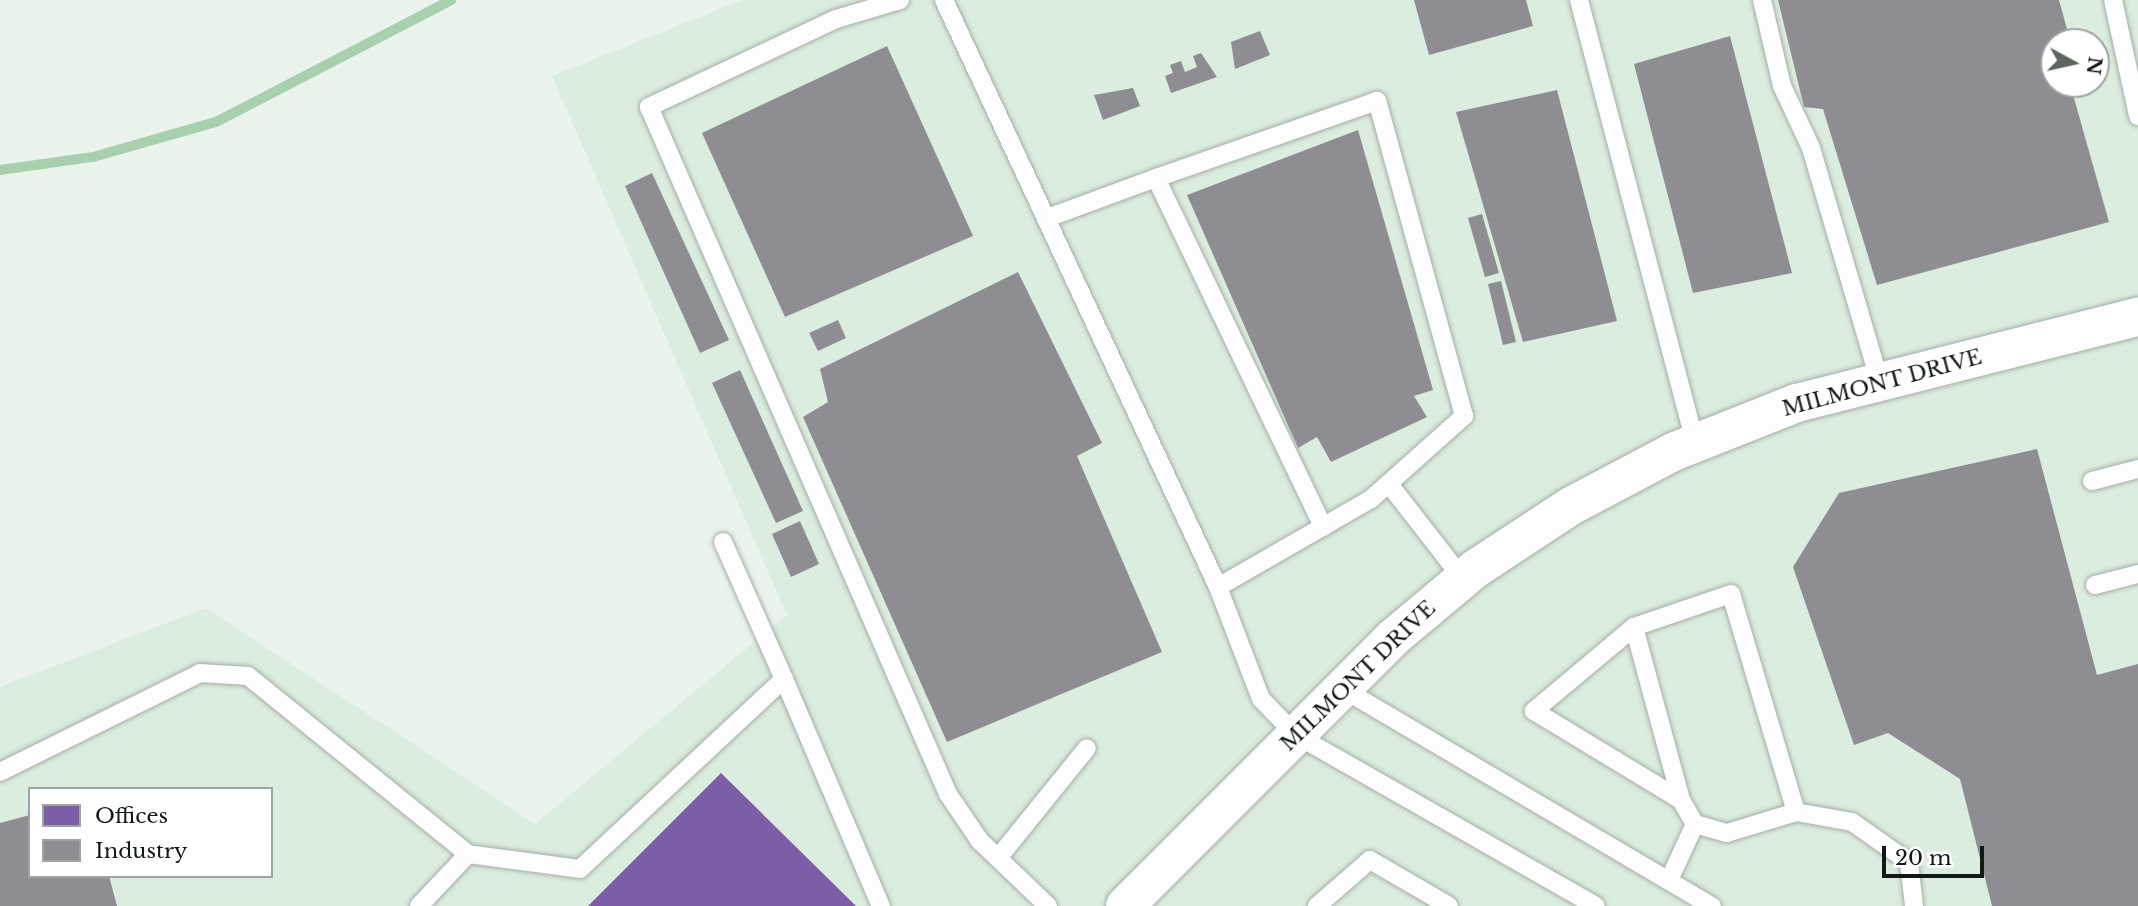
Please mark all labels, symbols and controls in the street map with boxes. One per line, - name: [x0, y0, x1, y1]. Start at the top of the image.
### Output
- north arrow: [2040, 28, 2110, 98]
- text: N: [2082, 55, 2107, 76]
- street label: MILMONT DRIVE: [1779, 344, 1985, 422]
- street label: MILMONT DRIVE: [1275, 595, 1441, 757]
- legend: [28, 787, 273, 878]
- text: Offices: [95, 803, 168, 829]
- scale bar: [1886, 832, 1988, 876]
- text: Industry: [95, 838, 187, 864]
- text: 20 m: [1895, 845, 1952, 871]

